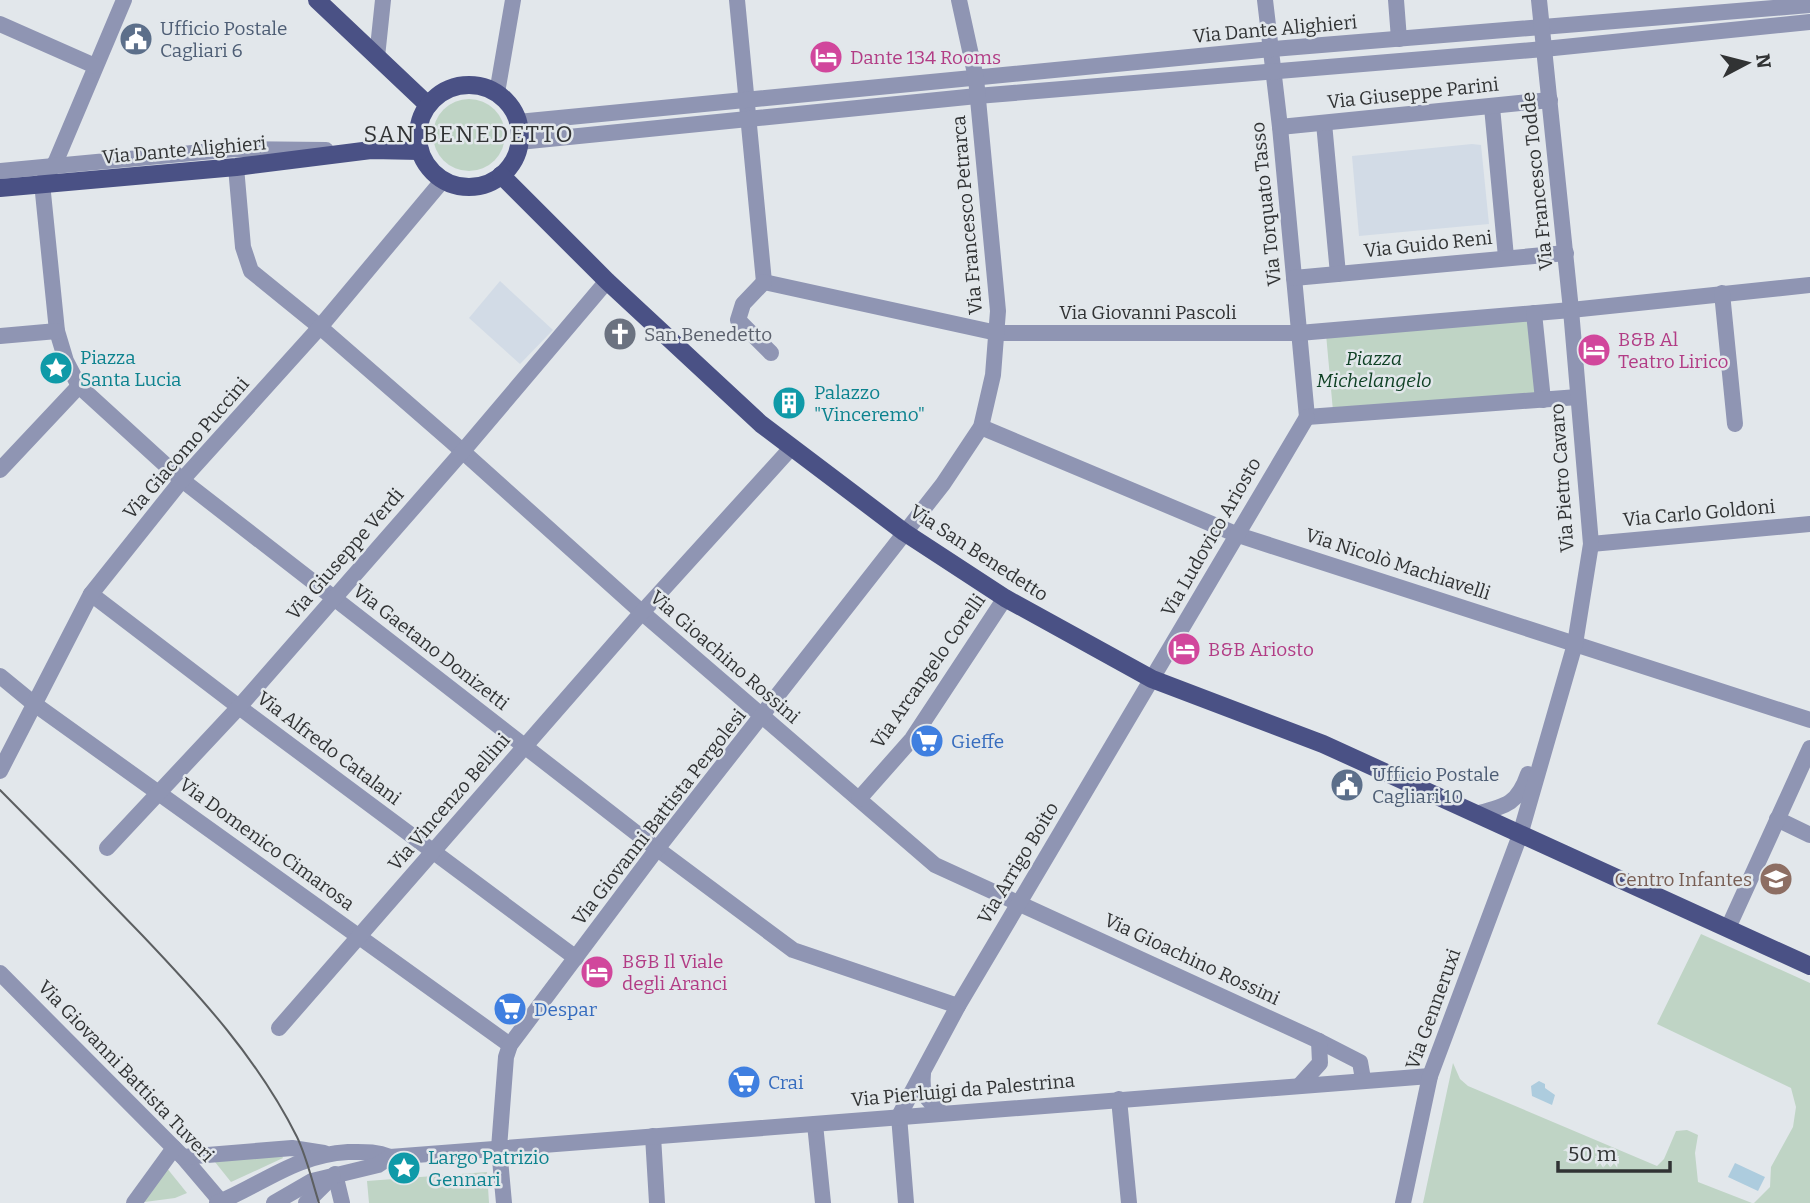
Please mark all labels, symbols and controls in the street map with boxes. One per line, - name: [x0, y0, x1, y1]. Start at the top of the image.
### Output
- street label: Via Dante Alighieri: [1192, 10, 1358, 48]
- place label: Ufficio Postale Cagliari 6: [160, 17, 287, 62]
- public building icon: Ufficio Postale Cagliari 6: [117, 20, 155, 58]
- north arrow: [1712, 28, 1782, 98]
- hotel icon: Dante 134 Rooms: [807, 38, 845, 76]
- place label: Dante 134 Rooms: [850, 46, 1001, 69]
- text: N: [1751, 52, 1776, 70]
- street label: Via Giuseppe Parini: [1326, 73, 1500, 113]
- street label: Via Francesco Todde: [1516, 91, 1558, 271]
- street label: Via Francesco Petrarca: [947, 114, 987, 315]
- district label: SAN BENEDETTO: [363, 120, 575, 148]
- street label: Via Torquato Tasso: [1246, 121, 1286, 287]
- street label: Via Dante Alighieri: [101, 131, 267, 169]
- street label: Via Guido Reni: [1363, 226, 1494, 262]
- street label: Via Giovanni Pascoli: [1059, 301, 1237, 324]
- church icon: San Benedetto: [601, 315, 639, 353]
- place label: San Benedetto: [644, 323, 772, 346]
- place label: B&B Al Teatro Lirico: [1618, 328, 1729, 373]
- hotel icon: B&B Al Teatro Lirico: [1575, 331, 1613, 369]
- place label: Piazza Santa Lucia: [80, 346, 182, 391]
- park label: Piazza Michelangelo: [1316, 347, 1432, 392]
- place icon: Piazza Santa Lucia: [37, 349, 75, 387]
- street label: Via Giacomo Puccini: [118, 372, 254, 523]
- place label: Palazzo "Vinceremo": [814, 381, 925, 426]
- building icon: Palazzo "Vinceremo": [770, 384, 808, 422]
- street label: Via Pietro Cavaro: [1545, 403, 1579, 553]
- street label: Via Ludovico Ariosto: [1156, 453, 1266, 621]
- street label: Via Giuseppe Verdi: [282, 483, 409, 624]
- street label: Via Carlo Goldoni: [1622, 495, 1776, 531]
- street label: Via San Benedetto: [906, 500, 1052, 606]
- street label: Via Nicolò Machiavelli: [1302, 523, 1494, 605]
- street label: Via Gaetano Donizetti: [349, 579, 514, 715]
- street label: Via Gioachino Rossini: [645, 586, 805, 729]
- street label: Via Arcangelo Corelli: [866, 589, 990, 753]
- hotel icon: B&B Ariosto: [1165, 630, 1203, 668]
- place label: B&B Ariosto: [1208, 638, 1314, 661]
- street label: Via Alfredo Catalani: [252, 686, 406, 810]
- street label: Via Giovanni Battista Pergolesi: [567, 704, 751, 930]
- supermarket icon: Gieffe: [908, 722, 946, 760]
- street label: Via Vincenzo Bellini: [383, 728, 515, 875]
- place label: Gieffe: [951, 730, 1004, 753]
- place label: Ufficio Postale Cagliari 10: [1372, 763, 1499, 808]
- public building icon: Ufficio Postale Cagliari 10: [1328, 766, 1366, 804]
- street label: Via Domenico Cimarosa: [175, 773, 360, 916]
- street label: Via Arrigo Boito: [973, 798, 1063, 928]
- school or university icon: Centro Infantes: [1757, 860, 1795, 898]
- place label: Centro Infantes: [1615, 868, 1752, 891]
- street label: Via Gioachino Rossini: [1101, 908, 1284, 1010]
- street label: Via Genneruxi: [1401, 945, 1466, 1072]
- place label: B&B Il Viale degli Aranci: [622, 950, 728, 995]
- hotel icon: B&B Il Viale degli Aranci: [578, 953, 616, 991]
- street label: Via Giovanni Battista Tuveri: [33, 975, 219, 1167]
- supermarket icon: Despar: [491, 990, 529, 1028]
- place label: Despar: [534, 998, 598, 1021]
- supermarket icon: Crai: [725, 1063, 763, 1101]
- street label: Via Pierluigi da Palestrina: [850, 1069, 1076, 1111]
- place label: Crai: [768, 1071, 804, 1094]
- scale bar: [1558, 1130, 1670, 1174]
- text: 50 m: [1568, 1141, 1617, 1167]
- place label: Largo Patrizio Gennari: [428, 1146, 549, 1191]
- place icon: Largo Patrizio Gennari: [385, 1149, 423, 1187]

